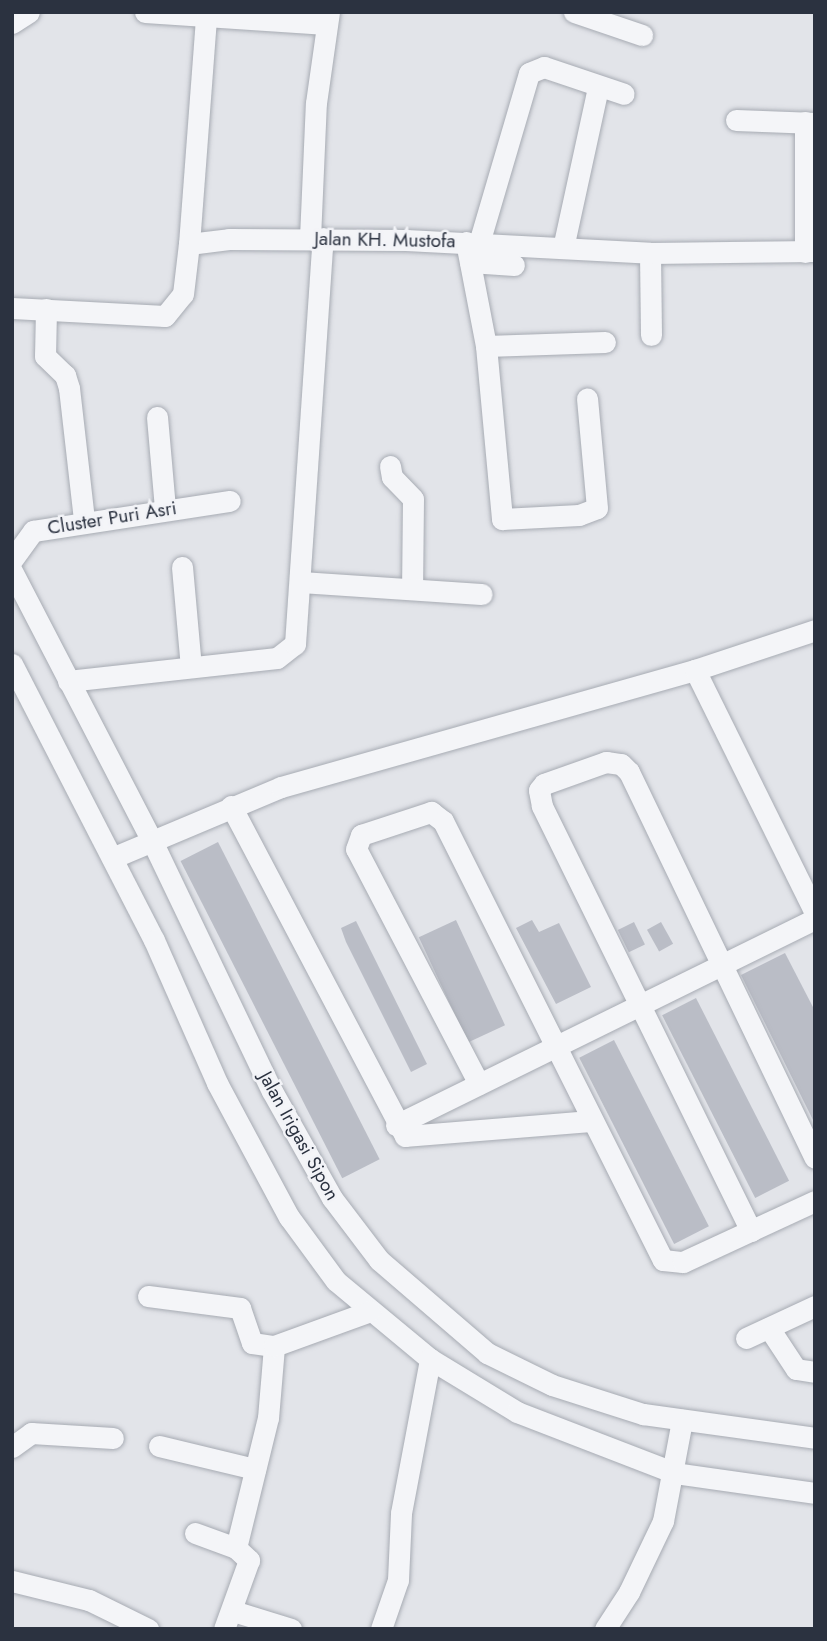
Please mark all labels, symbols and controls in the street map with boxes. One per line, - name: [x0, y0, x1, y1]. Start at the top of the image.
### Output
- street label: Jalan KH. Mustofa: [314, 227, 456, 253]
- street label: Cluster Puri Asri: [46, 497, 178, 539]
- street label: Jalan Irigasi Sipon: [254, 1068, 344, 1204]

